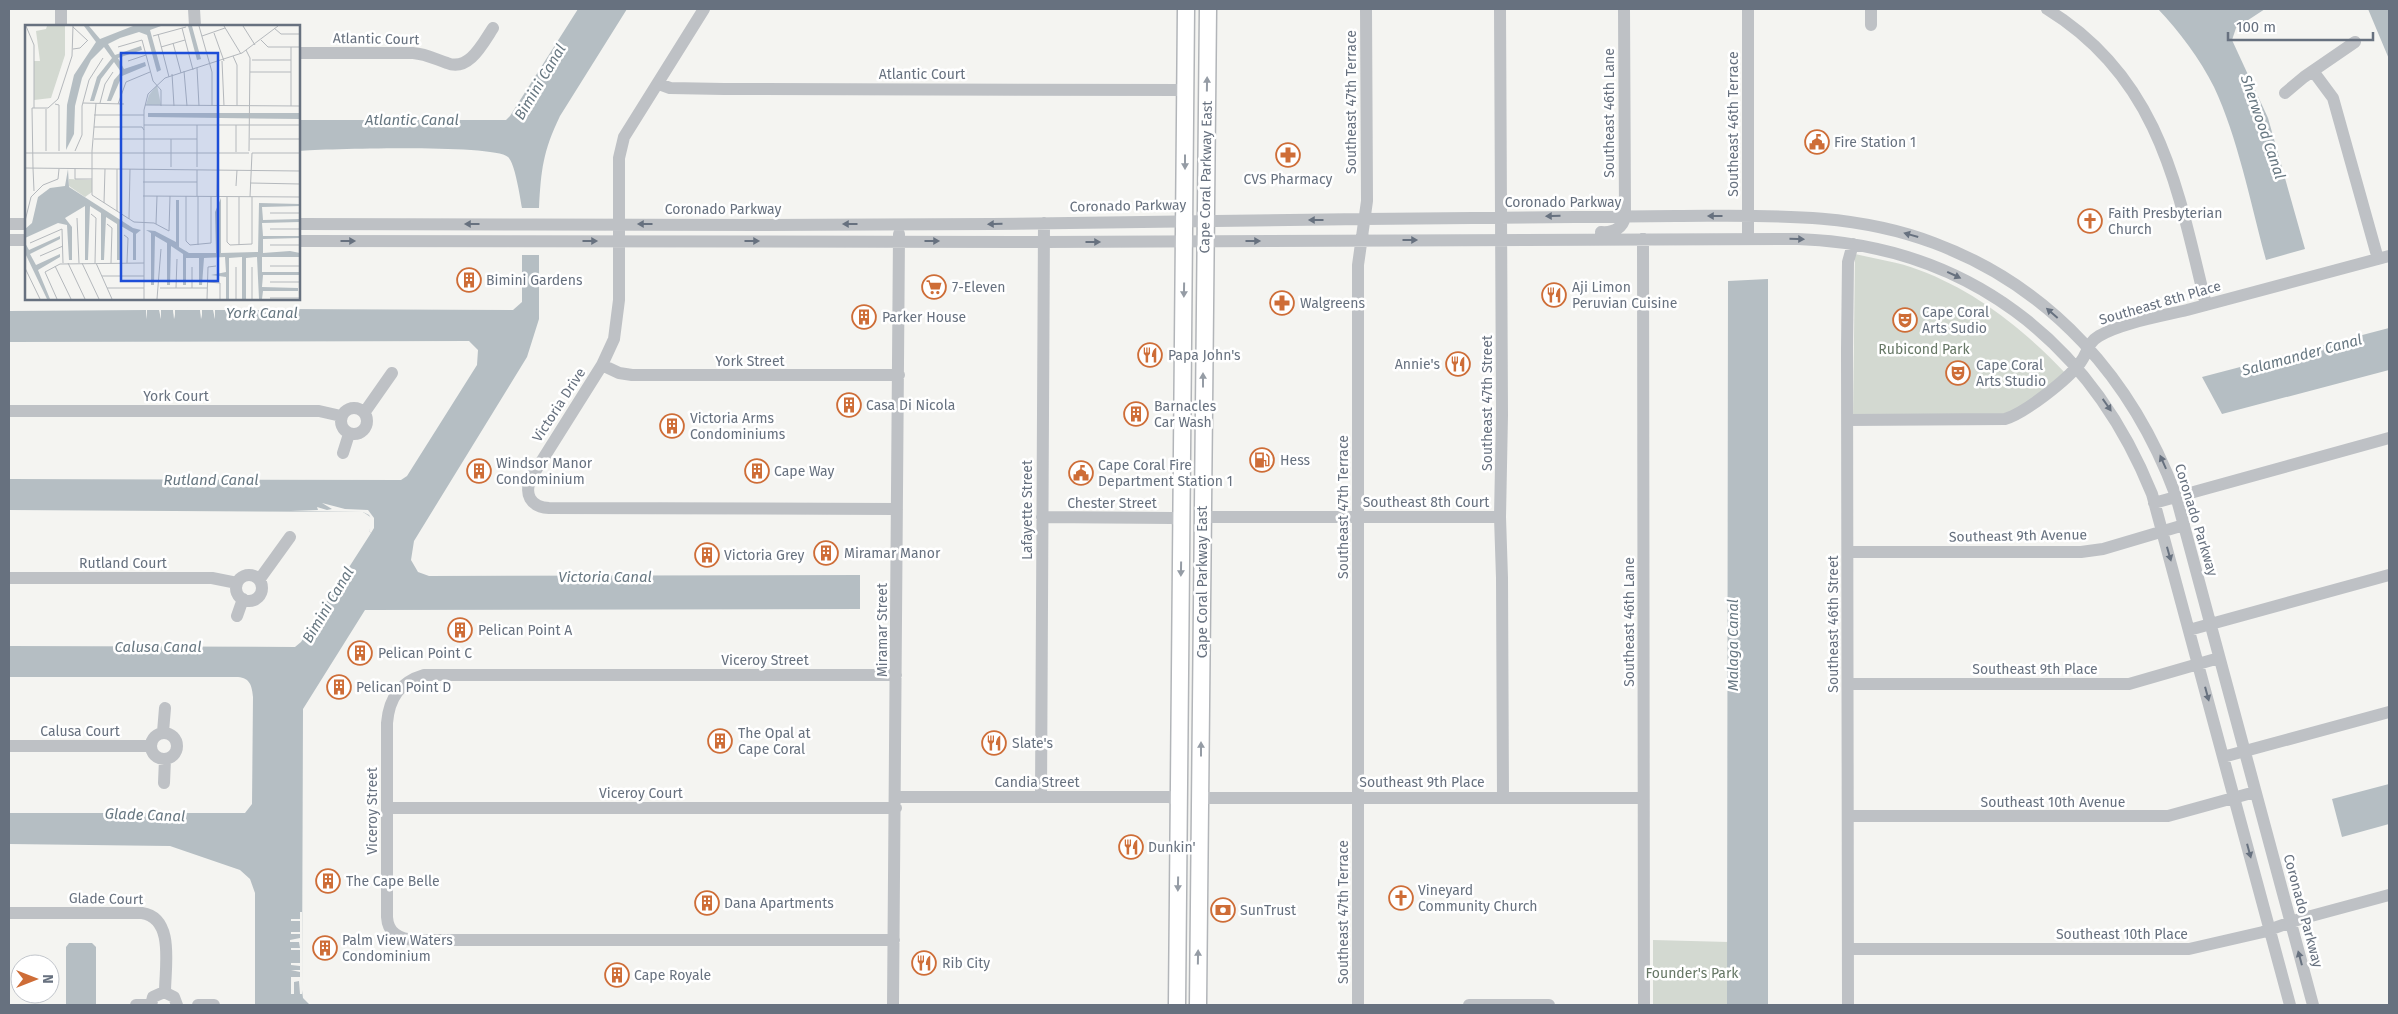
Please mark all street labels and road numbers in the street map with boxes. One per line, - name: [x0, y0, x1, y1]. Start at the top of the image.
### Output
- street label: Atlantic Court: [333, 30, 420, 48]
- street label: Southeast 47th Terrace: [1343, 30, 1360, 174]
- street label: Southeast 46th Lane: [1601, 48, 1618, 178]
- street label: Southeast 46th Terrace: [1725, 51, 1742, 197]
- street label: Atlantic Court: [879, 66, 966, 83]
- street label: Cape Coral Parkway East: [1196, 100, 1216, 254]
- street label: Coronado Parkway: [1505, 194, 1621, 211]
- street label: Coronado Parkway: [1070, 196, 1187, 216]
- street label: Coronado Parkway: [665, 201, 781, 218]
- street label: Southeast 8th Place: [2097, 277, 2223, 329]
- street label: Southeast 47th Street: [1479, 334, 1496, 471]
- street label: York Street: [715, 353, 786, 370]
- street label: Victoria Drive: [529, 365, 589, 445]
- street label: York Court: [143, 388, 210, 405]
- street label: Southeast 47th Terrace: [1335, 435, 1352, 579]
- street label: Lafayette Street: [1019, 459, 1036, 560]
- street label: Coronado Parkway: [2171, 462, 2221, 578]
- street label: Southeast 8th Court: [1363, 494, 1490, 511]
- street label: Chester Street: [1067, 495, 1158, 512]
- street label: Cape Coral Parkway East: [1194, 505, 1211, 658]
- street label: Southeast 9th Avenue: [1949, 526, 2087, 546]
- street label: Southeast 46th Street: [1825, 554, 1842, 693]
- street label: Rutland Court: [79, 555, 168, 572]
- street label: Southeast 46th Lane: [1621, 557, 1638, 687]
- street label: Miramar Street: [874, 582, 891, 677]
- street label: Viceroy Street: [721, 652, 810, 669]
- street label: Southeast 9th Place: [1972, 661, 2098, 678]
- street label: Calusa Court: [40, 723, 121, 740]
- street label: Viceroy Street: [364, 766, 381, 855]
- street label: Candia Street: [994, 774, 1081, 791]
- street label: Southeast 9th Place: [1359, 774, 1485, 791]
- street label: Viceroy Court: [599, 785, 684, 802]
- street label: Southeast 10th Avenue: [1981, 794, 2125, 811]
- street label: Southeast 47th Terrace: [1335, 840, 1352, 984]
- street label: Coronado Parkway: [2280, 852, 2326, 970]
- street label: Glade Court: [69, 890, 144, 908]
- street label: Southeast 10th Place: [2056, 926, 2188, 943]

